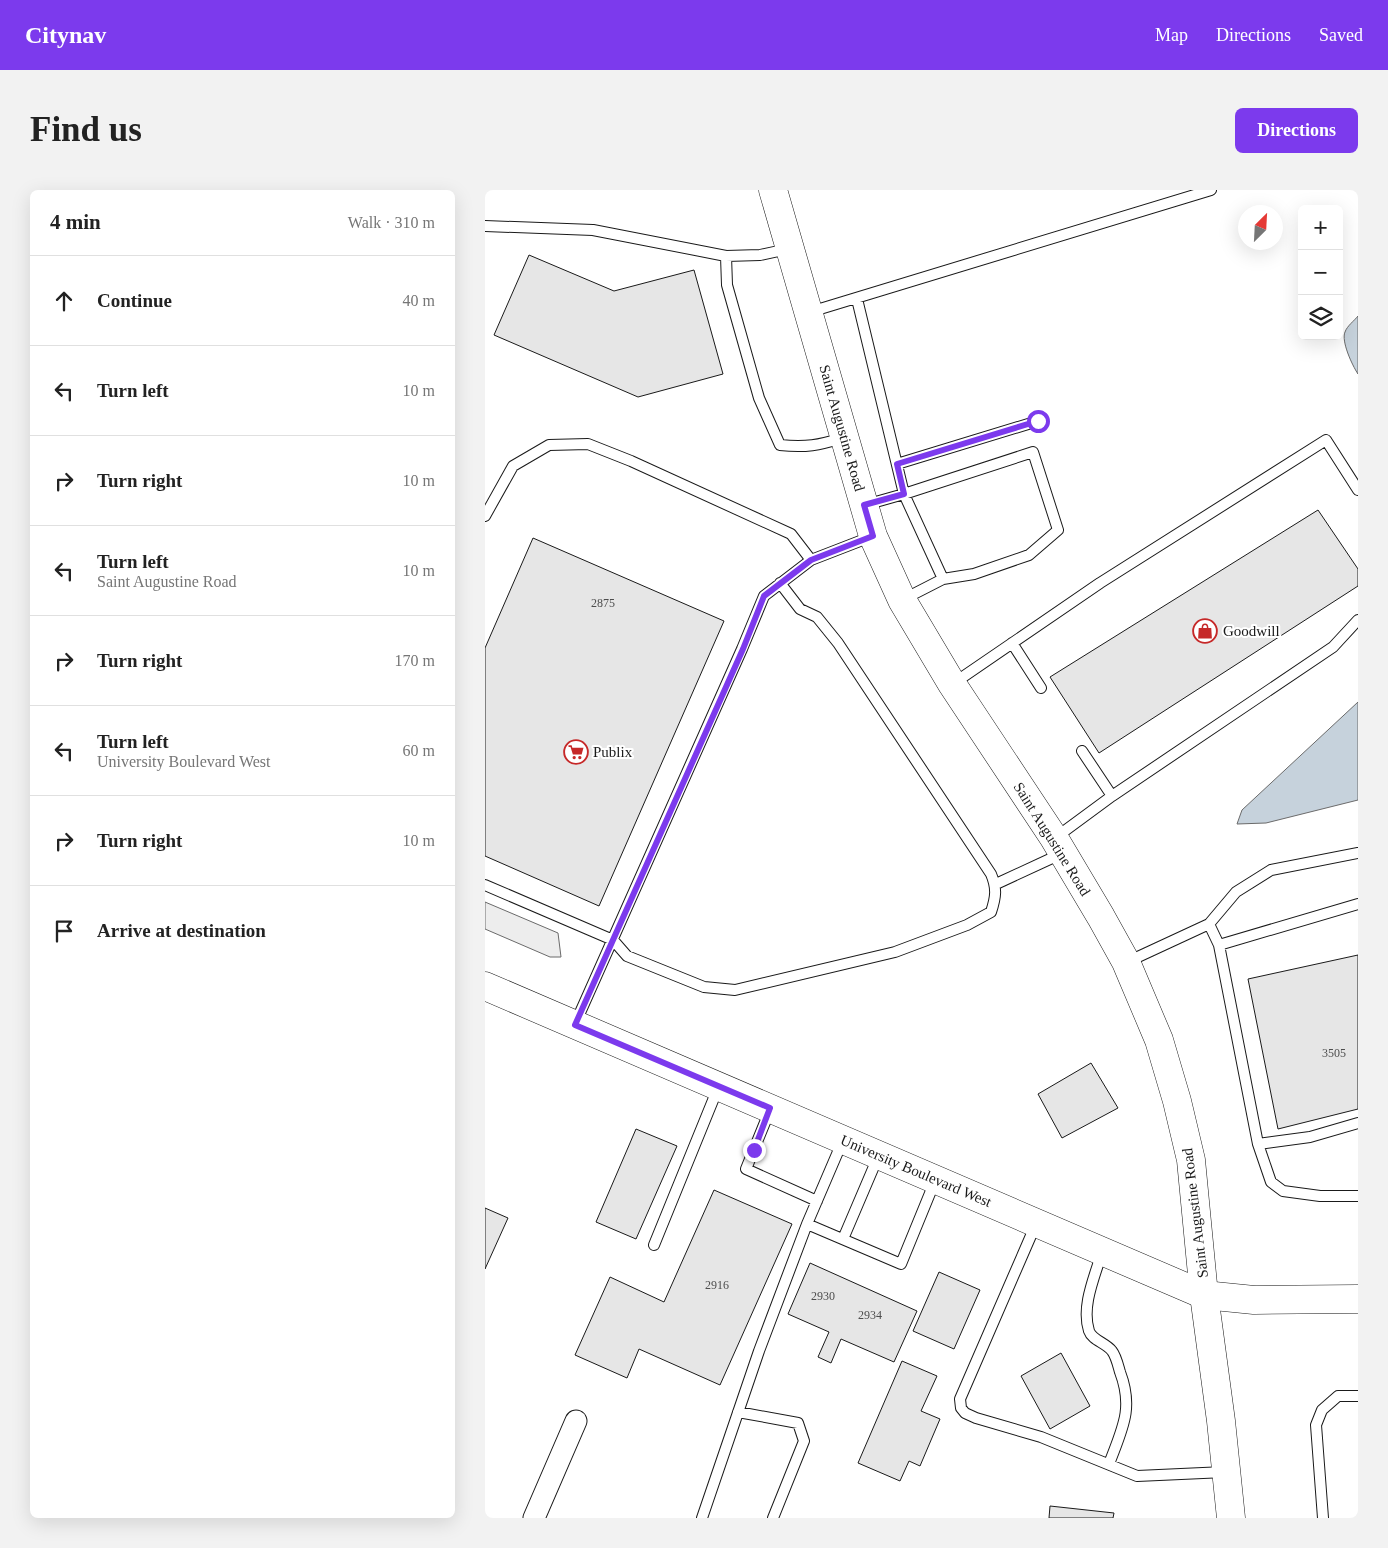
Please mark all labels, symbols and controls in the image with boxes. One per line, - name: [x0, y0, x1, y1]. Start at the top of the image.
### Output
- text: Citynav: [25, 22, 106, 48]
- text: Map: [1155, 25, 1188, 45]
- text: Directions: [1216, 25, 1291, 45]
- text: Saved: [1319, 25, 1363, 45]
- button: Directions: [1235, 108, 1358, 153]
- text: Find us: [30, 110, 142, 149]
- north arrow: [1238, 205, 1283, 250]
- map controls: [1298, 205, 1343, 340]
- button: +: [1298, 205, 1343, 250]
- text: 4 min: [50, 210, 101, 234]
- text: Walk · 310 m: [348, 214, 435, 231]
- button: −: [1298, 250, 1343, 295]
- icon: ahead: [50, 287, 78, 315]
- text: Continue: [97, 290, 172, 311]
- text: 40 m: [403, 292, 435, 309]
- button: layers: [1298, 295, 1343, 340]
- street label: Saint Augustine Road: [816, 363, 868, 494]
- icon: left: [50, 377, 78, 405]
- text: Turn left: [97, 380, 169, 401]
- text: 10 m: [403, 382, 435, 399]
- route start: [1027, 410, 1050, 433]
- icon: right: [50, 467, 78, 495]
- text: Turn right: [97, 470, 182, 491]
- text: 10 m: [403, 472, 435, 489]
- text: Turn left: [97, 551, 169, 572]
- icon: left: [50, 557, 78, 585]
- text: 10 m: [403, 562, 435, 579]
- text: Saint Augustine Road: [97, 573, 237, 590]
- house number: 2875: [591, 596, 615, 610]
- shop icon: Goodwill: [1192, 618, 1218, 644]
- place label: Goodwill: [1223, 623, 1280, 639]
- icon: right: [50, 647, 78, 675]
- text: Turn right: [97, 650, 182, 671]
- text: 170 m: [395, 652, 435, 669]
- text: Turn left: [97, 731, 169, 752]
- icon: left: [50, 737, 78, 765]
- supermarket icon: Publix: [563, 739, 589, 765]
- text: 60 m: [403, 742, 435, 759]
- place label: Publix: [593, 744, 633, 760]
- text: University Boulevard West: [97, 753, 271, 770]
- street label: Saint Augustine Road: [1011, 779, 1094, 899]
- icon: right: [50, 827, 78, 855]
- text: Turn right: [97, 830, 182, 851]
- text: 10 m: [403, 832, 435, 849]
- icon: arrive: [50, 917, 78, 945]
- text: Arrive at destination: [97, 920, 266, 941]
- house number: 3505: [1322, 1046, 1346, 1060]
- street label: University Boulevard West: [838, 1132, 995, 1210]
- route end: [743, 1139, 766, 1162]
- street label: Saint Augustine Road: [1179, 1147, 1211, 1279]
- house number: 2916: [705, 1278, 729, 1292]
- house number: 2930: [811, 1289, 835, 1303]
- house number: 2934: [858, 1308, 882, 1322]

